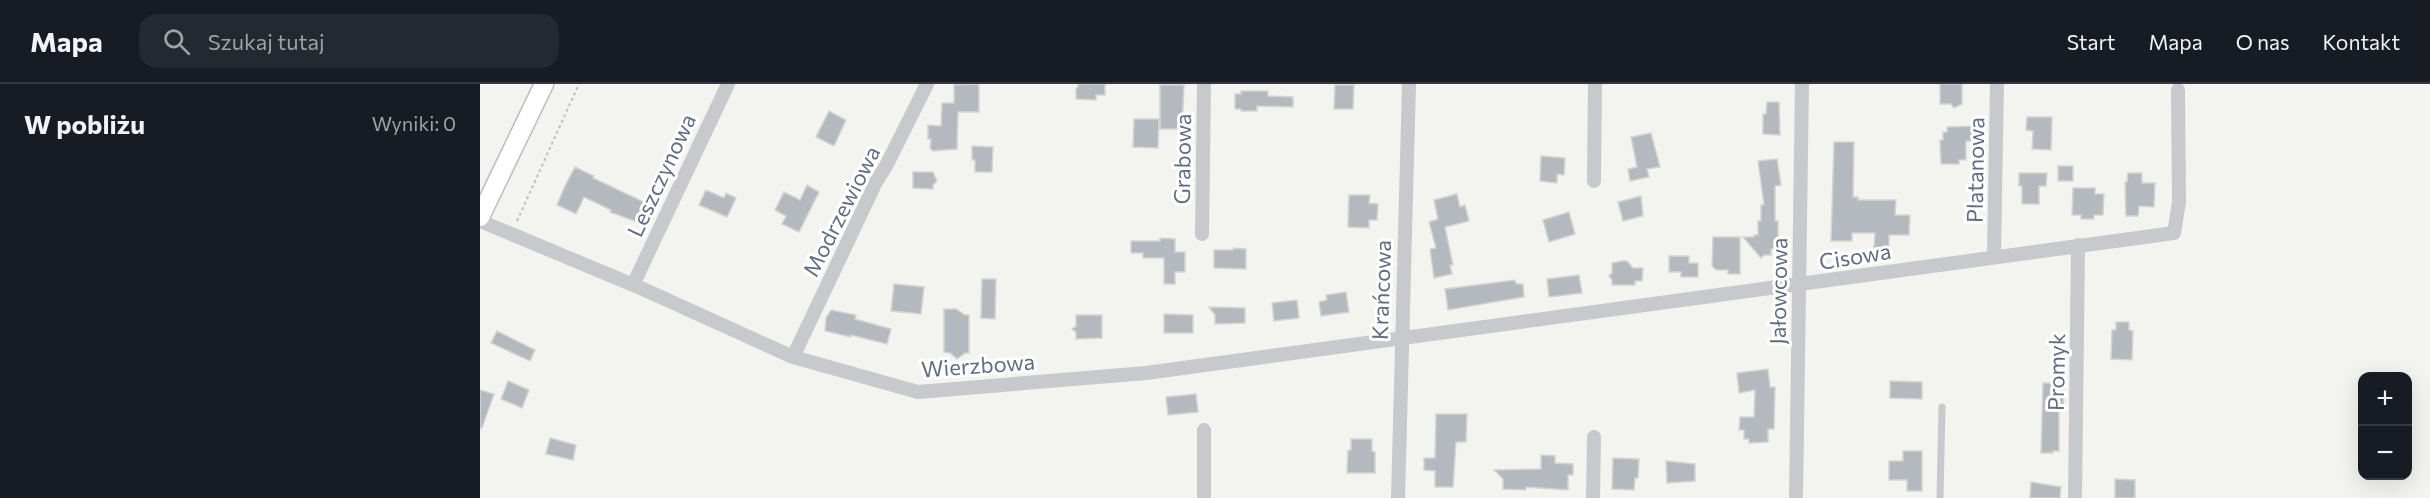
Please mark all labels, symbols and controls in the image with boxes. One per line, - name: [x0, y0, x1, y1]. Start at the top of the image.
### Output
- search box: [139, 14, 559, 68]
- text: Mapa: [30, 24, 103, 58]
- icon: search: [160, 25, 193, 58]
- text: Szukaj tutaj: [208, 28, 325, 55]
- text: Start: [2067, 29, 2115, 54]
- text: Mapa: [2148, 29, 2203, 54]
- text: O nas: [2236, 29, 2289, 54]
- text: Kontakt: [2322, 29, 2400, 54]
- text: W pobliżu: [24, 108, 145, 139]
- street label: Leszczynowa: [621, 109, 701, 241]
- text: Wyniki: 0: [372, 111, 456, 135]
- street label: Grabowa: [1168, 113, 1196, 205]
- street label: Platanowa: [1961, 117, 1989, 223]
- street label: Modrzewiowa: [797, 141, 885, 281]
- street label: Jałowcowa: [1764, 237, 1792, 345]
- street label: Cisowa: [1817, 237, 1893, 275]
- street label: Krańcowa: [1366, 240, 1396, 340]
- street label: Promyk: [2042, 333, 2070, 411]
- street label: Wierzbowa: [920, 348, 1036, 382]
- map controls: [2358, 372, 2412, 480]
- button: +: [2358, 372, 2412, 426]
- button: −: [2358, 426, 2412, 480]

